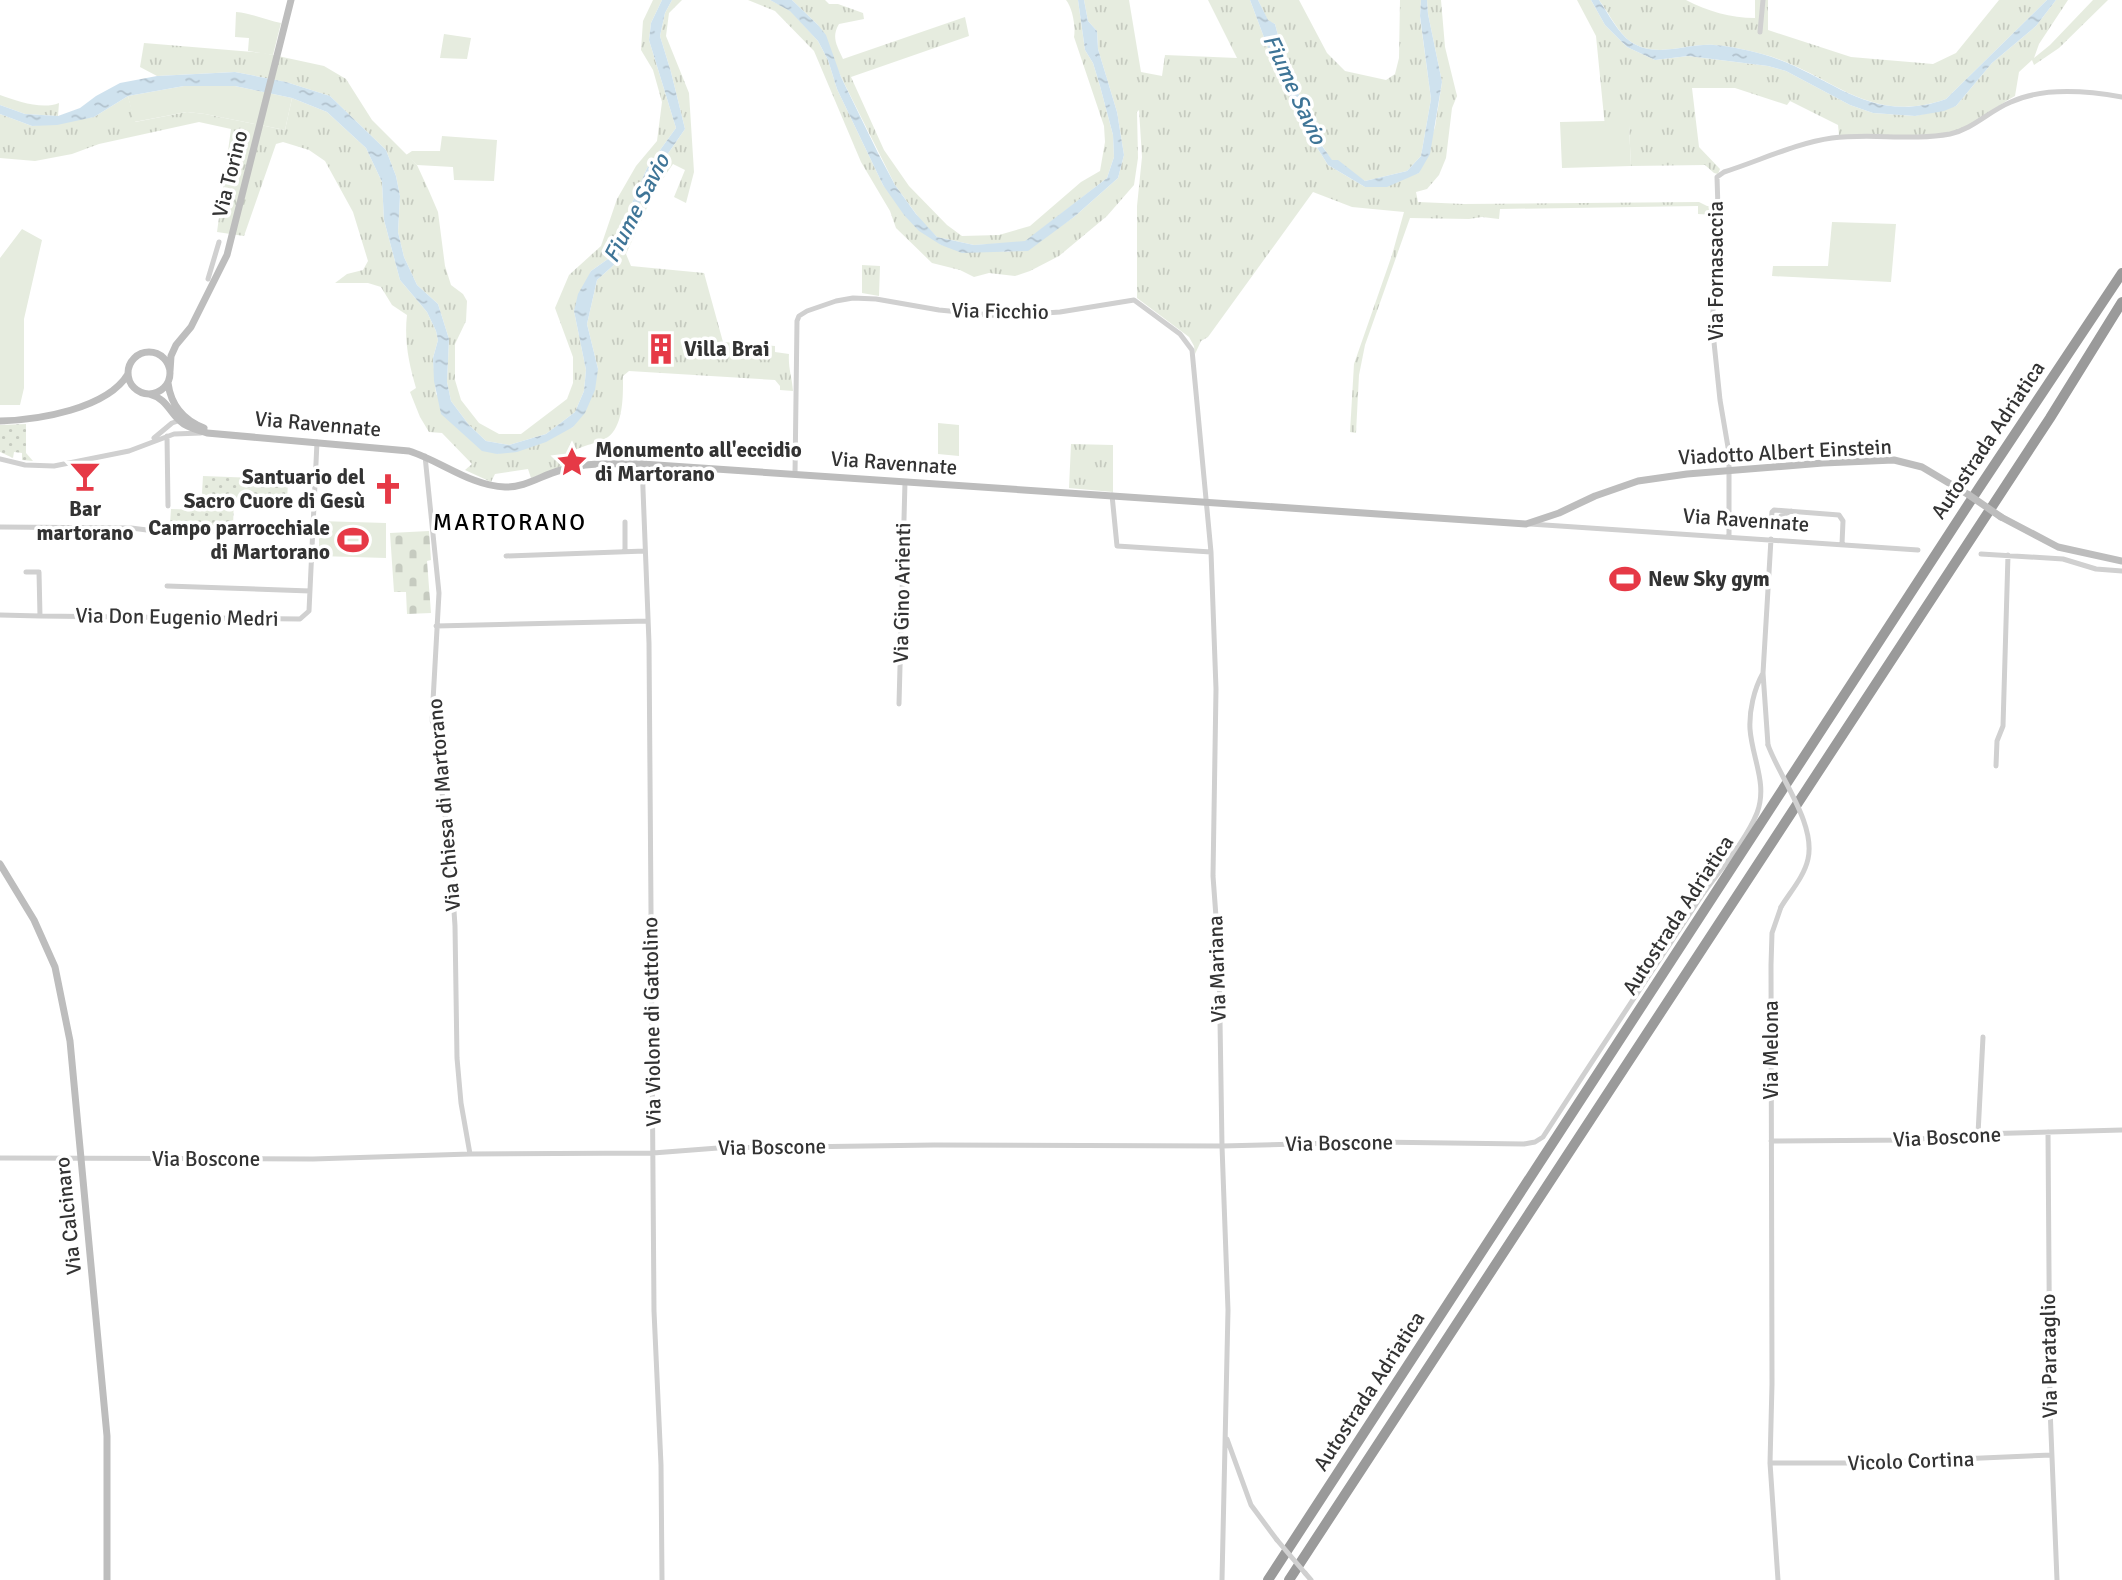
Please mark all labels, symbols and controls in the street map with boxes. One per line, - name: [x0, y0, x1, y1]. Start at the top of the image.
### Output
- water label: Fiume Savio: [1256, 30, 1333, 150]
- street label: Via Torino: [207, 128, 253, 220]
- water label: Fiume Savio: [597, 148, 677, 267]
- street label: Via Fornasaccia: [1703, 201, 1729, 341]
- street label: Via Ficchio: [951, 297, 1049, 325]
- building icon: Villa Brai: [644, 332, 678, 366]
- place label: Villa Brai: [684, 336, 769, 362]
- street label: Autostrada Adriatica: [1925, 356, 2051, 524]
- street label: Via Ravennate: [254, 406, 382, 442]
- street label: Viadotto Albert Einstein: [1678, 433, 1892, 471]
- place label: Monumento all'eccidio di Martorano: [595, 437, 802, 487]
- place icon: Monumento all'eccidio di Martorano: [555, 445, 589, 479]
- street label: Via Ravennate: [830, 446, 958, 480]
- bar icon: Bar martorano: [68, 459, 102, 493]
- place label: Santuario del Sacro Cuore di Gesù: [184, 464, 365, 514]
- church icon: Santuario del Sacro Cuore di Gesù: [371, 472, 405, 506]
- place label: Bar martorano: [37, 496, 133, 546]
- street label: Via Ravennate: [1682, 503, 1810, 537]
- district label: MARTORANO: [433, 507, 587, 537]
- place label: Campo parrocchiale di Martorano: [148, 515, 330, 565]
- street label: Via Gino Arienti: [888, 522, 916, 664]
- sports icon: Campo parrocchiale di Martorano: [336, 523, 370, 557]
- sports icon: New Sky gym: [1608, 562, 1642, 596]
- place label: New Sky gym: [1648, 566, 1770, 592]
- street label: Via Don Eugenio Medri: [75, 602, 279, 632]
- street label: Via Chiesa di Martorano: [422, 697, 466, 913]
- street label: Autostrada Adriatica: [1617, 830, 1739, 1000]
- street label: Via Mariana: [1202, 915, 1232, 1023]
- street label: Via Violone di Gattolino: [637, 917, 667, 1127]
- street label: Via Melona: [1758, 1000, 1784, 1100]
- street label: Via Boscone: [1892, 1121, 2002, 1153]
- street label: Via Boscone: [1285, 1129, 1393, 1157]
- street label: Via Boscone: [718, 1133, 826, 1161]
- street label: Via Boscone: [152, 1146, 260, 1172]
- street label: Via Calcinaro: [49, 1156, 87, 1276]
- street label: Via Parataglio: [2035, 1293, 2063, 1419]
- street label: Autostrada Adriatica: [1308, 1306, 1430, 1476]
- street label: Vicolo Cortina: [1847, 1446, 1975, 1476]

